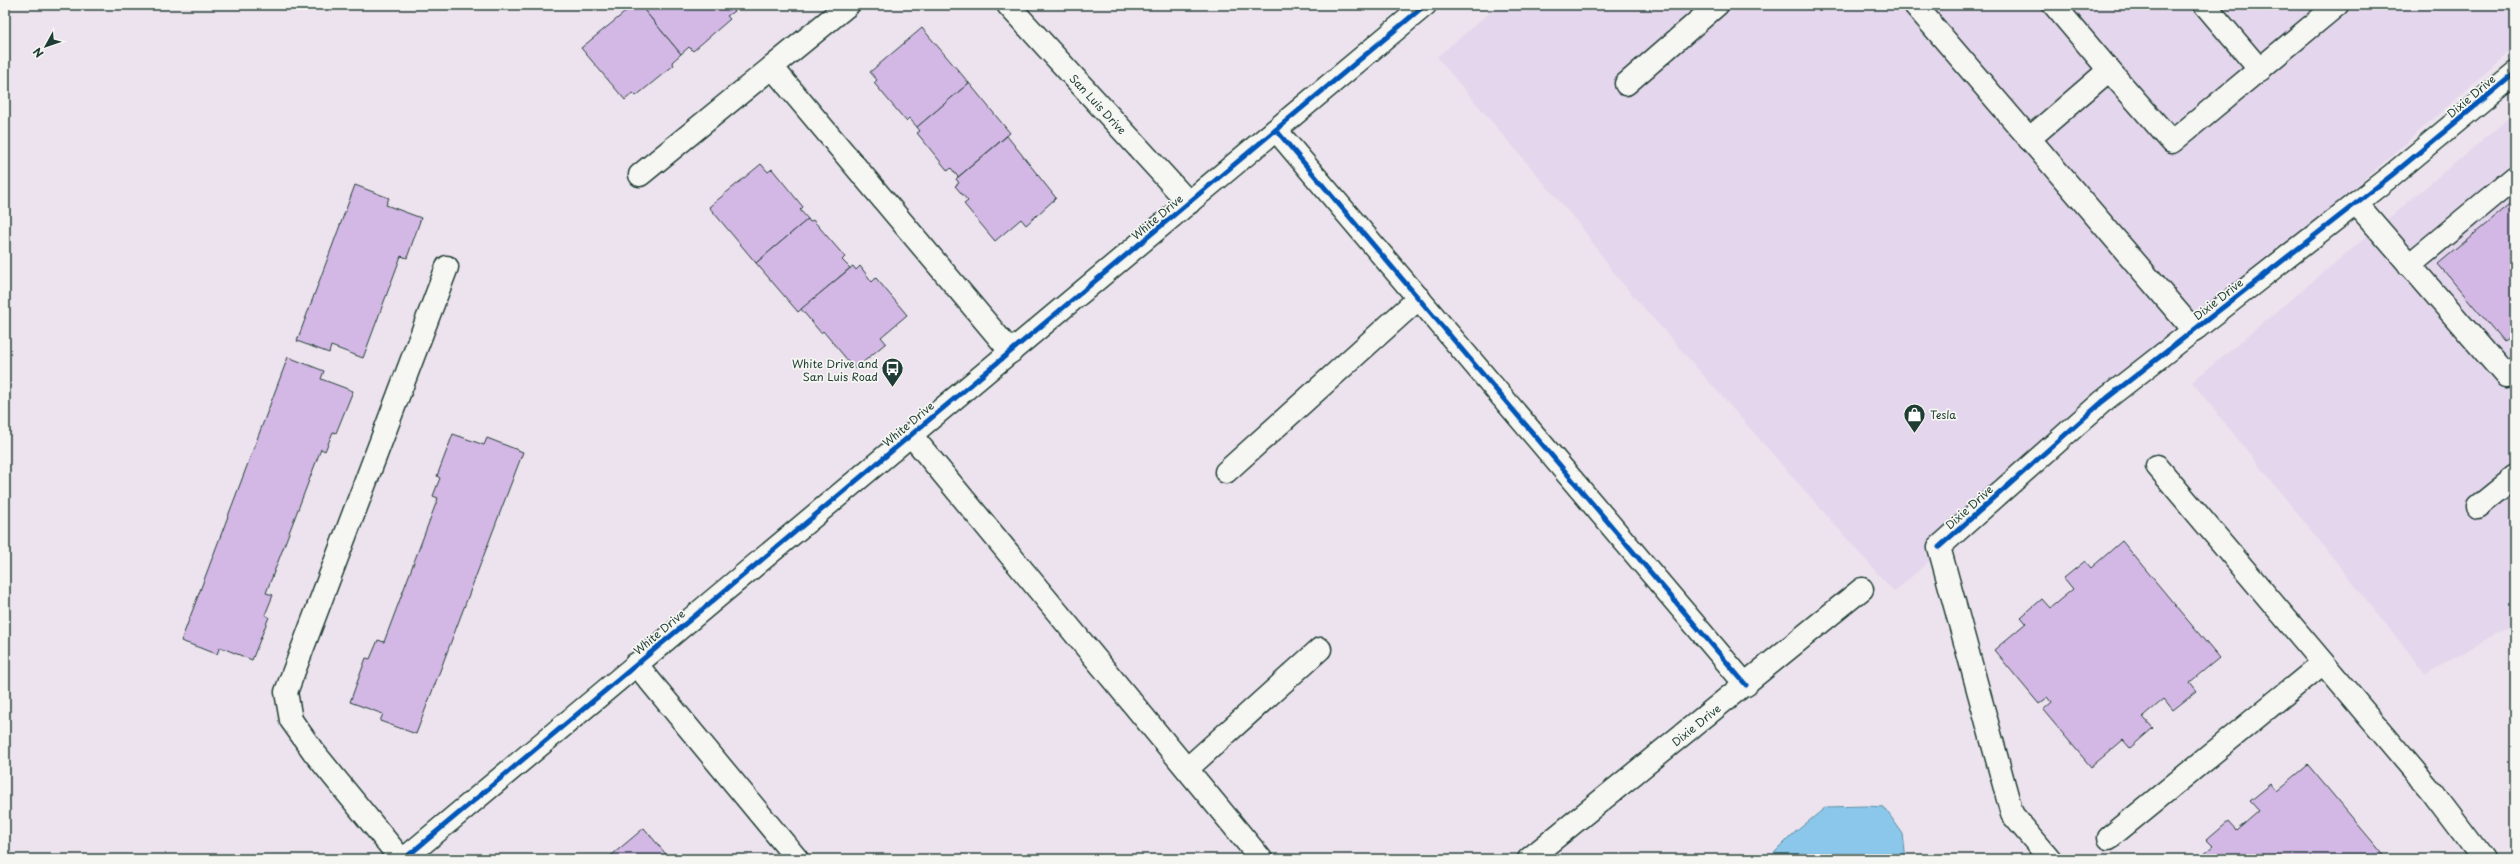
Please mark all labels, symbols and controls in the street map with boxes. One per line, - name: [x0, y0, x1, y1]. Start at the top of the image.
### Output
- north arrow: [26, 26, 66, 66]
- text: N: [28, 44, 47, 62]
- street label: San Luis Drive: [1066, 70, 1131, 138]
- street label: Dixie Drive: [2443, 70, 2499, 121]
- street label: White Drive: [1128, 190, 1187, 244]
- street label: Dixie Drive: [2190, 274, 2247, 324]
- place label: White Drive and San Luis Road: [792, 355, 878, 385]
- bus stop icon: White Drive and San Luis Road: [880, 356, 906, 389]
- street label: White Drive: [879, 397, 938, 451]
- shop icon: Tesla: [1902, 401, 1928, 434]
- place label: Tesla: [1930, 406, 1956, 423]
- street label: Dixie Drive: [1941, 481, 1997, 533]
- street label: White Drive: [630, 605, 689, 659]
- street label: Dixie Drive: [1668, 700, 1724, 750]

